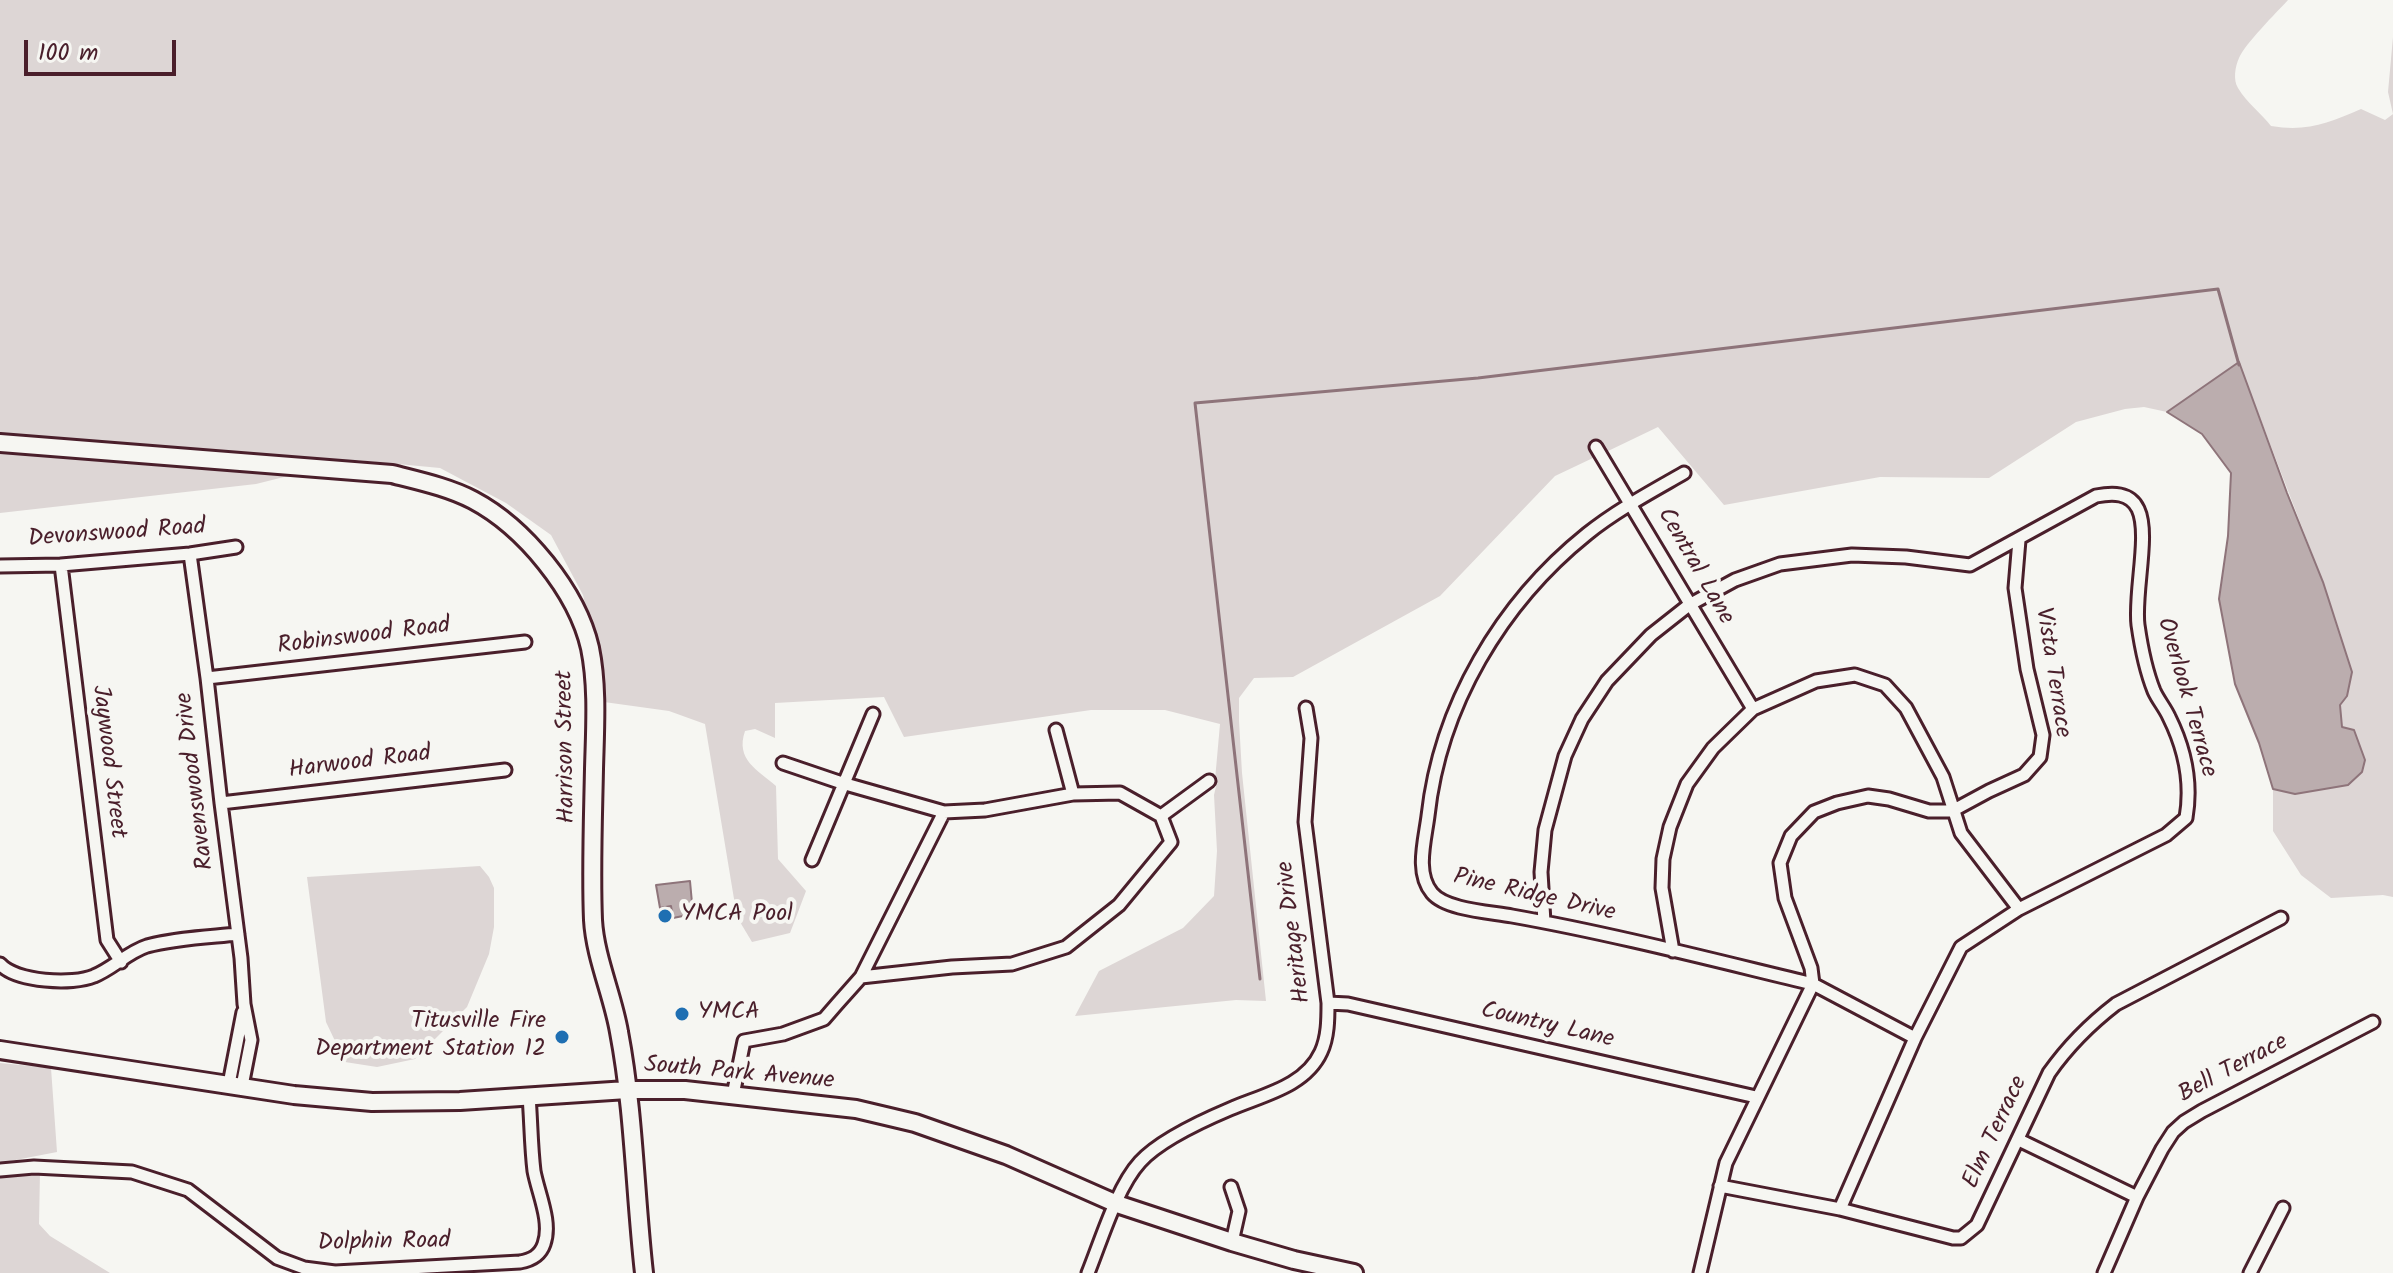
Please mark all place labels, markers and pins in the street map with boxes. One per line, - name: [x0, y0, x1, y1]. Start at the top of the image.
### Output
- place label: YMCA Pool: [681, 902, 793, 930]
- marker: YMCA Pool: [656, 907, 674, 925]
- place label: YMCA: [698, 1000, 760, 1028]
- marker: YMCA: [673, 1005, 691, 1023]
- place label: Titusville Fire Department Station 12: [315, 1009, 546, 1065]
- marker: Titusville Fire Department Station 12: [553, 1028, 571, 1046]

